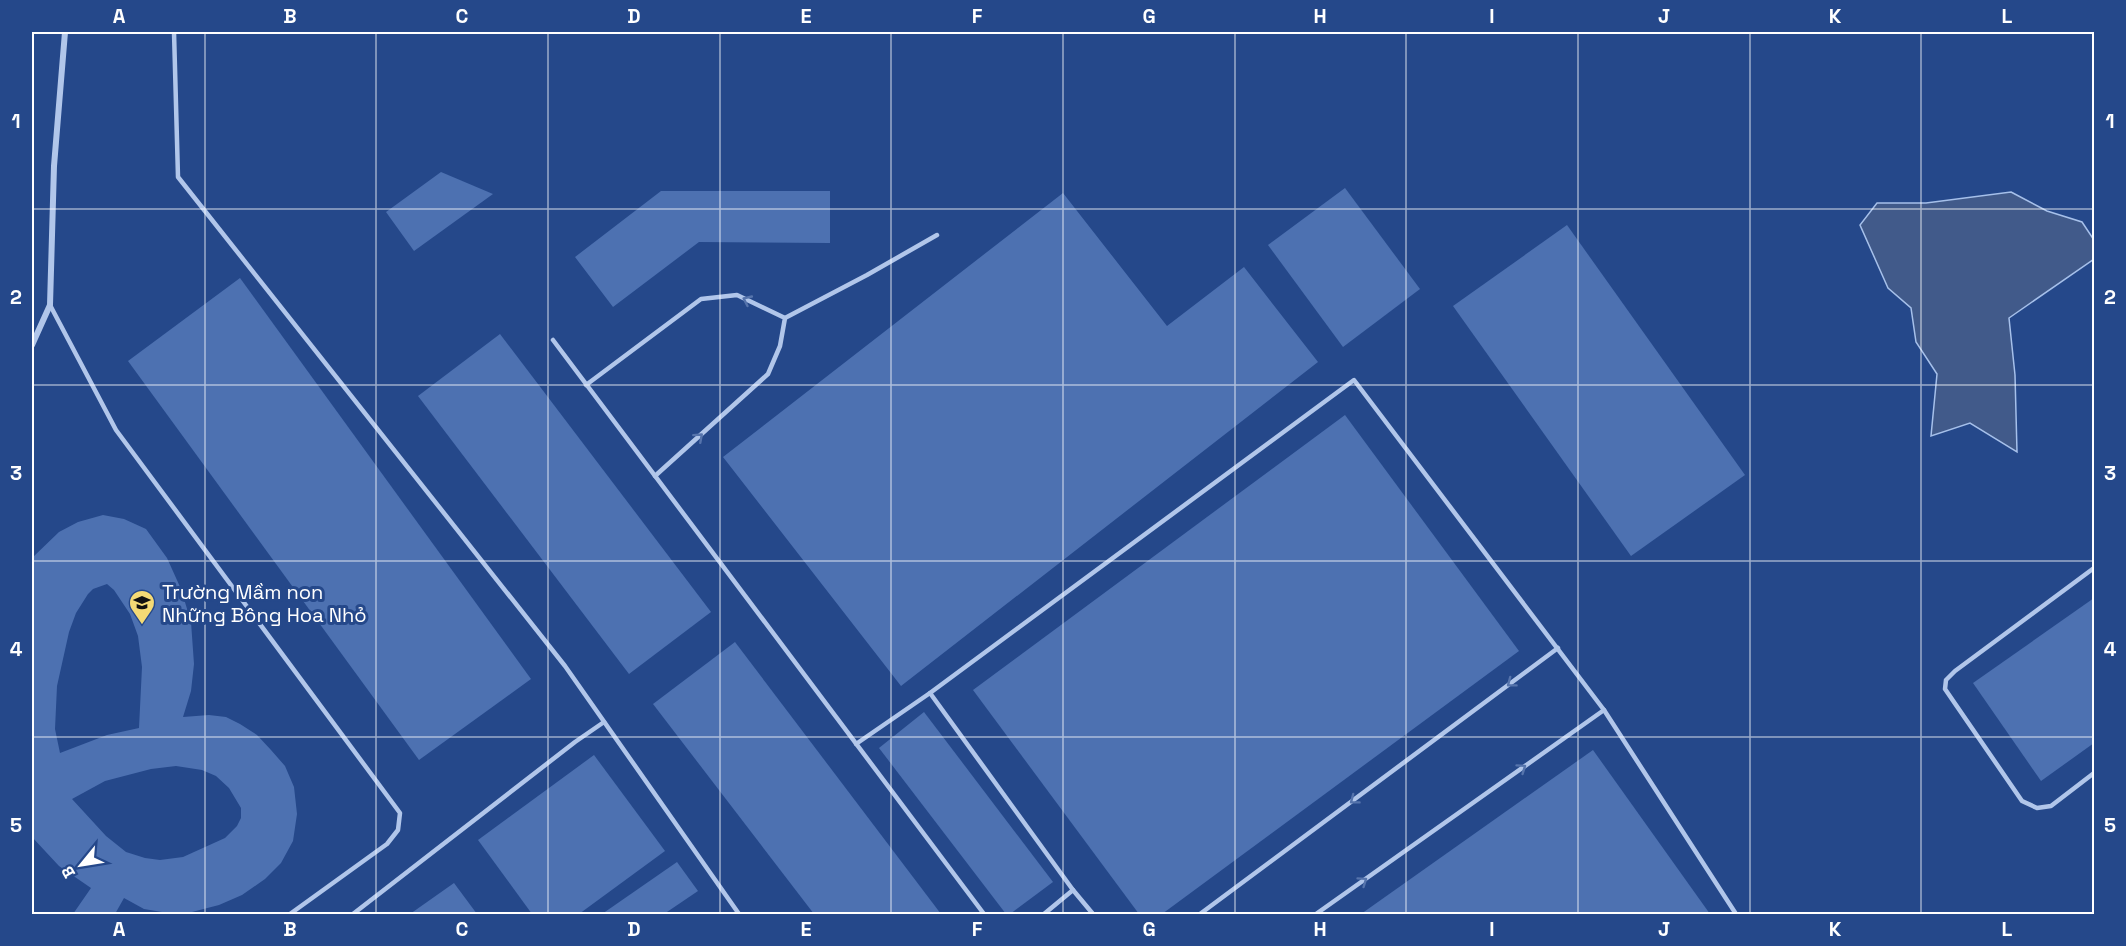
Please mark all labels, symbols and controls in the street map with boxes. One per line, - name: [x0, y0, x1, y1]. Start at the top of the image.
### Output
- text: A: [113, 3, 126, 29]
- text: B: [283, 3, 297, 29]
- text: C: [456, 3, 469, 29]
- text: D: [627, 3, 641, 29]
- text: E: [800, 3, 812, 29]
- text: F: [972, 3, 983, 29]
- text: G: [1142, 3, 1156, 29]
- text: H: [1313, 3, 1327, 29]
- text: I: [1489, 3, 1495, 29]
- text: J: [1658, 3, 1670, 29]
- text: K: [1829, 3, 1842, 29]
- text: L: [2002, 3, 2013, 29]
- text: 1: [11, 108, 21, 134]
- text: 1: [2105, 108, 2115, 134]
- text: 2: [10, 284, 22, 310]
- text: 2: [2104, 284, 2116, 310]
- one-way arrow: [742, 295, 753, 307]
- one-way arrow: [692, 433, 702, 444]
- text: 3: [10, 460, 22, 486]
- text: 3: [2104, 460, 2116, 486]
- place label: Trường Mầm non Những Bông Hoa Nhỏ: [162, 579, 367, 628]
- school or university icon: Trường Mầm non Những Bông Hoa Nhỏ: [127, 588, 157, 626]
- text: 4: [10, 636, 23, 662]
- text: 4: [2104, 636, 2117, 662]
- one-way arrow: [1506, 676, 1517, 687]
- one-way arrow: [1516, 764, 1527, 775]
- one-way arrow: [1350, 792, 1361, 803]
- text: 5: [10, 812, 22, 838]
- text: 5: [2104, 812, 2116, 838]
- north arrow: [51, 835, 111, 895]
- text: B: [57, 862, 80, 882]
- one-way arrow: [1357, 877, 1368, 888]
- text: A: [113, 916, 126, 942]
- text: B: [283, 916, 297, 942]
- text: C: [456, 916, 469, 942]
- text: D: [627, 916, 641, 942]
- text: E: [800, 916, 812, 942]
- text: F: [972, 916, 983, 942]
- text: G: [1142, 916, 1156, 942]
- text: H: [1313, 916, 1327, 942]
- text: I: [1489, 916, 1495, 942]
- text: J: [1658, 916, 1670, 942]
- text: K: [1829, 916, 1842, 942]
- text: L: [2002, 916, 2013, 942]

